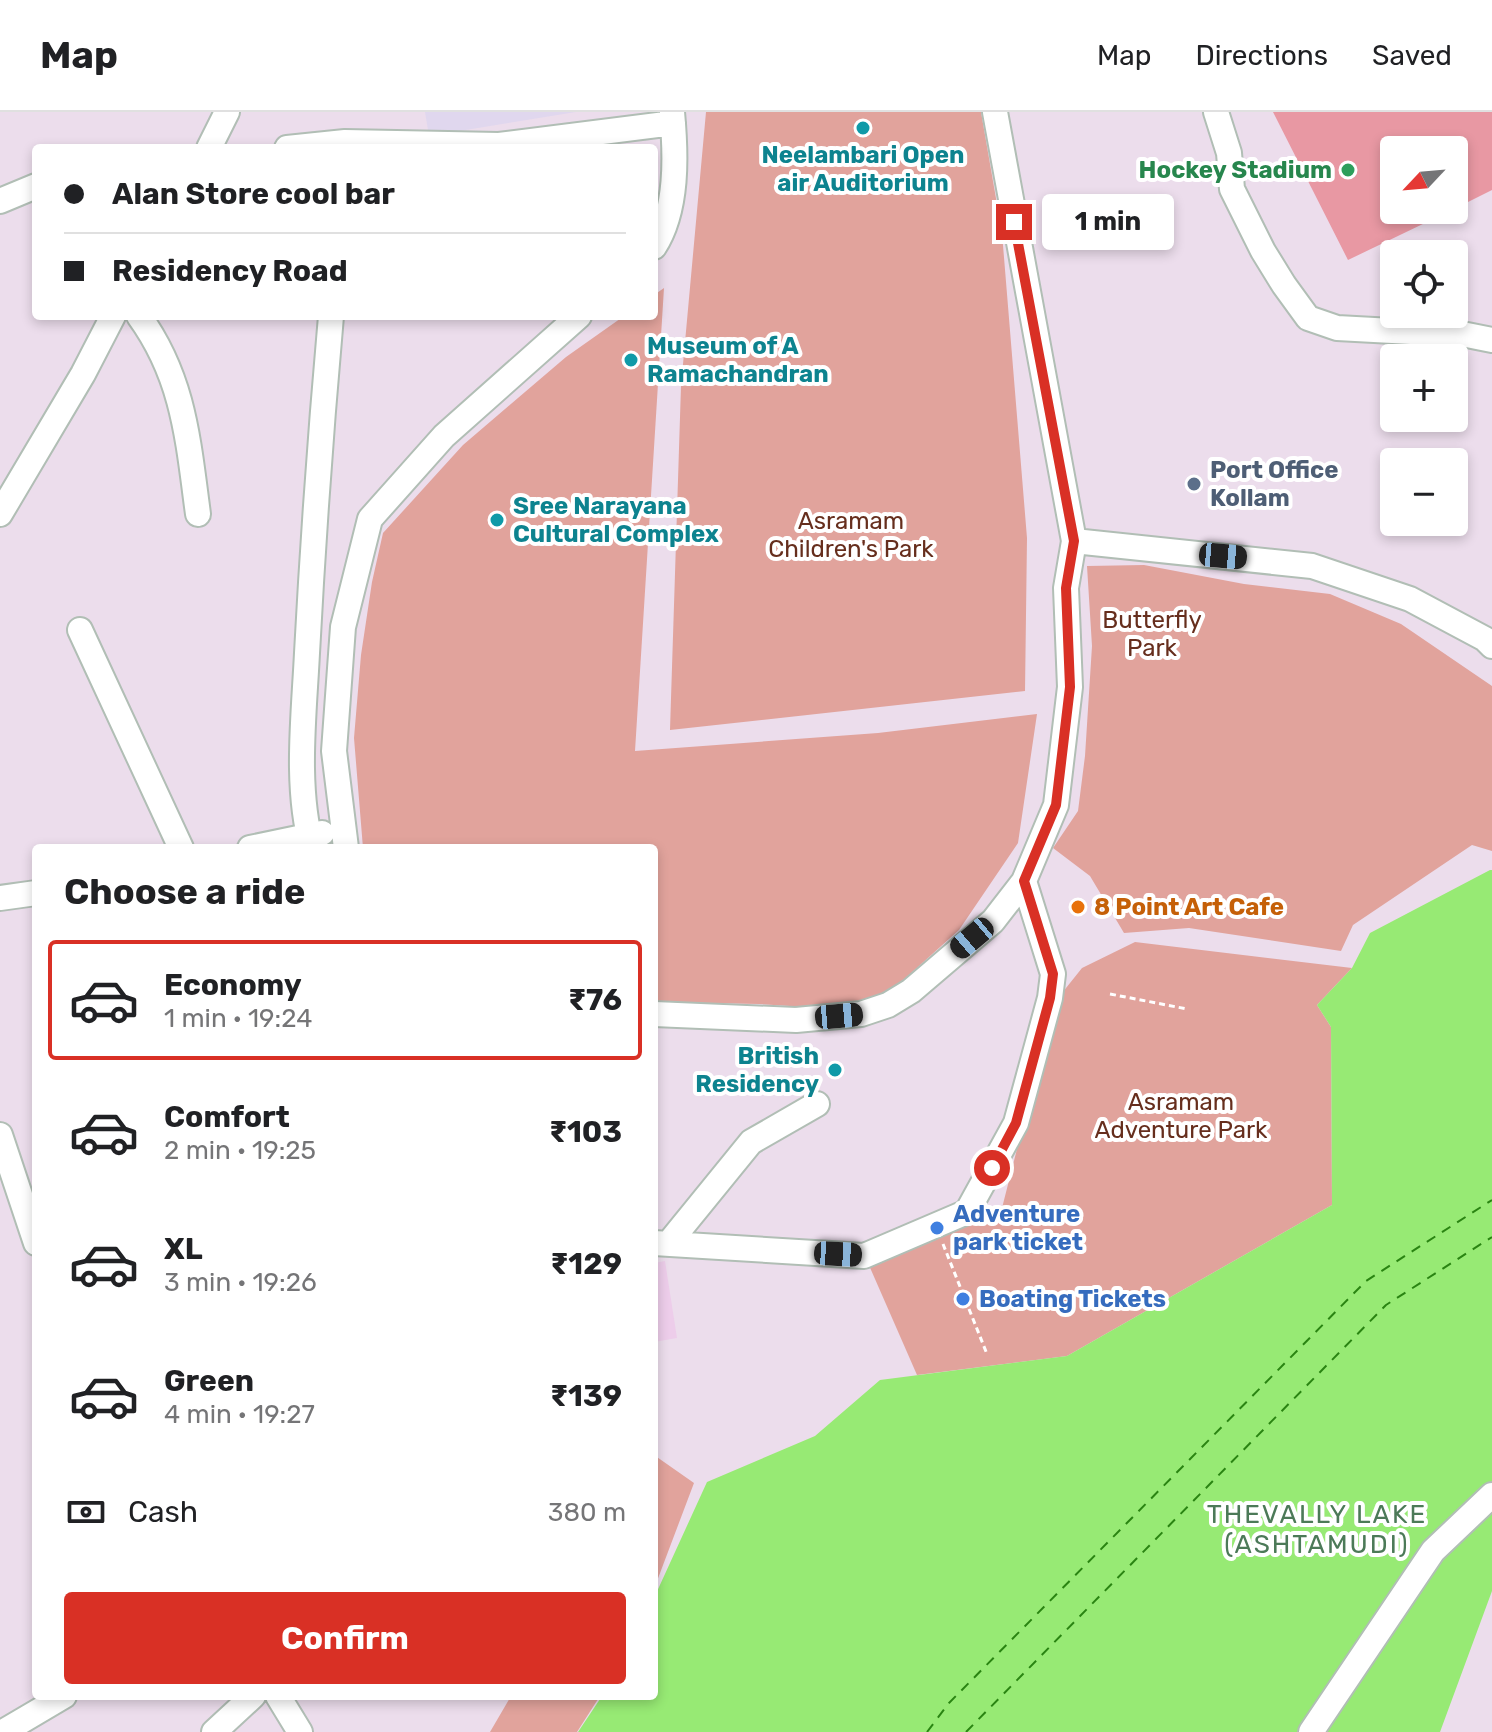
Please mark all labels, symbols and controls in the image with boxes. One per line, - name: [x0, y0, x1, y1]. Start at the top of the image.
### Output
- text: Map: [40, 32, 118, 78]
- text: Map: [1097, 39, 1151, 72]
- text: Directions: [1195, 39, 1328, 72]
- text: Saved: [1372, 39, 1452, 72]
- marker: Neelambari Open air Auditorium: [854, 119, 872, 137]
- north arrow: [1380, 136, 1468, 224]
- map controls: [1380, 136, 1468, 536]
- place label: Neelambari Open air Auditorium: [762, 141, 964, 197]
- place label: Hockey Stadium: [1139, 156, 1332, 184]
- marker: Hockey Stadium: [1339, 161, 1357, 179]
- text: Alan Store cool bar: [112, 176, 395, 212]
- callout: 1 min: [1042, 194, 1174, 250]
- route end: [996, 204, 1032, 240]
- text: 1 min: [1075, 206, 1141, 237]
- button: locate: [1380, 240, 1468, 328]
- text: Residency Road: [112, 253, 348, 289]
- place label: Museum of A Ramachandran: [647, 332, 829, 388]
- button: +: [1380, 344, 1468, 432]
- marker: Museum of A Ramachandran: [622, 351, 640, 369]
- button: −: [1380, 448, 1468, 536]
- place label: Port Office Kollam: [1210, 456, 1338, 512]
- marker: Port Office Kollam: [1185, 475, 1203, 493]
- place label: Sree Narayana Cultural Complex: [513, 492, 719, 548]
- park label: Asramam Children's Park: [768, 507, 934, 563]
- marker: Sree Narayana Cultural Complex: [488, 511, 506, 529]
- car: [1198, 542, 1248, 570]
- park label: Butterfly Park: [1102, 606, 1202, 662]
- text: Choose a ride: [64, 870, 305, 913]
- place label: 8 Point Art Cafe: [1094, 893, 1284, 921]
- marker: 8 Point Art Cafe: [1069, 898, 1087, 916]
- car: [946, 913, 998, 963]
- icon: car: [68, 964, 140, 1036]
- text: Economy: [164, 967, 302, 1003]
- text: ₹76: [568, 982, 622, 1018]
- car: [814, 1002, 864, 1030]
- text: 1 min · 19:24: [164, 1003, 312, 1034]
- place label: British Residency: [695, 1042, 819, 1098]
- marker: British Residency: [826, 1061, 844, 1079]
- park label: Asramam Adventure Park: [1095, 1088, 1268, 1144]
- icon: car: [68, 1096, 140, 1168]
- text: Comfort: [164, 1099, 290, 1135]
- text: ₹103: [549, 1114, 622, 1150]
- text: 2 min · 19:25: [164, 1135, 316, 1166]
- route start: [974, 1150, 1010, 1186]
- place label: Adventure park ticket: [953, 1200, 1083, 1256]
- marker: Adventure park ticket: [928, 1219, 946, 1237]
- icon: car: [68, 1228, 140, 1300]
- text: XL: [164, 1231, 203, 1267]
- car: [813, 1241, 863, 1267]
- text: ₹129: [550, 1246, 622, 1282]
- text: 3 min · 19:26: [164, 1267, 317, 1298]
- place label: Boating Tickets: [979, 1285, 1166, 1313]
- marker: Boating Tickets: [954, 1290, 972, 1308]
- icon: car: [68, 1360, 140, 1432]
- text: Green: [164, 1363, 254, 1399]
- text: ₹139: [550, 1378, 622, 1414]
- text: 4 min · 19:27: [164, 1399, 315, 1430]
- icon: cash: [64, 1490, 108, 1534]
- text: Cash: [128, 1494, 198, 1530]
- text: 380 m: [548, 1497, 626, 1528]
- district label: THEVALLY LAKE (ASHTAMUDI): [1207, 1499, 1427, 1560]
- button: Confirm: [64, 1592, 626, 1684]

